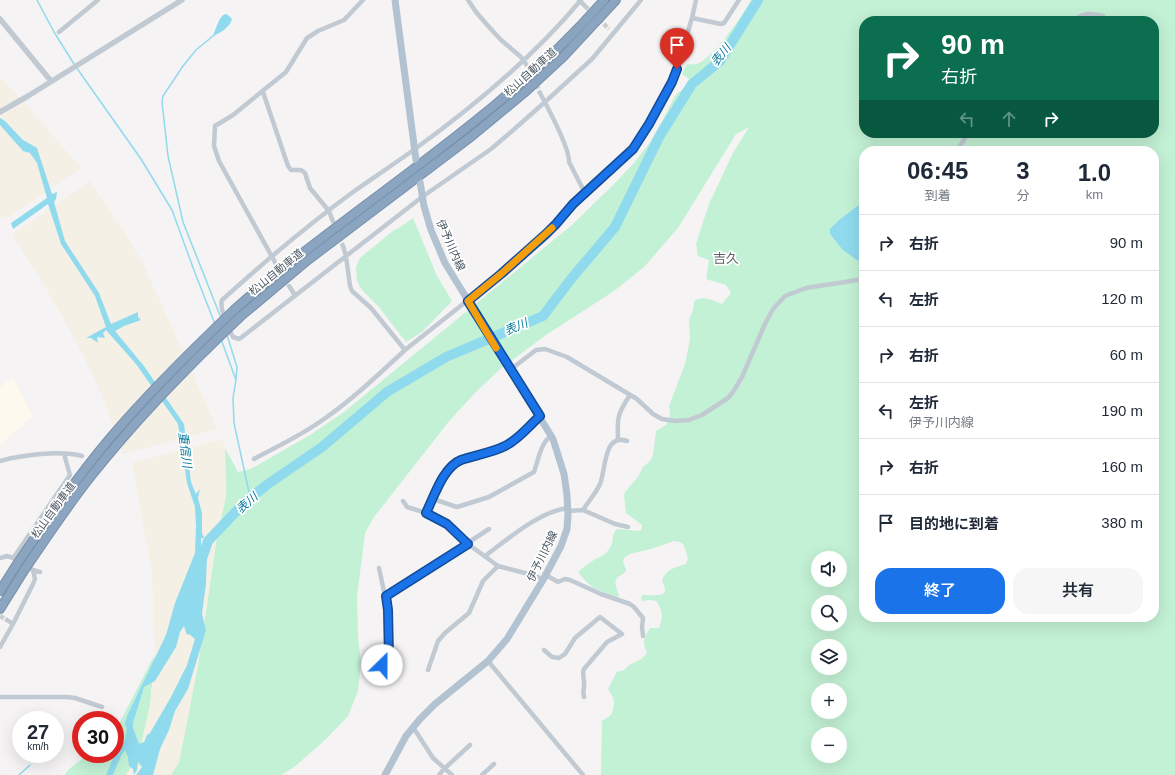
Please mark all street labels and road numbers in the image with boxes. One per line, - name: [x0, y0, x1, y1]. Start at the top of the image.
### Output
- street label: 松山自動車道: [501, 45, 559, 99]
- street label: 伊予川内線: [434, 217, 468, 273]
- street label: 松山自動車道: [247, 247, 305, 297]
- street label: 松山自動車道: [29, 480, 77, 540]
- street label: 伊予川内線: [525, 529, 559, 583]

